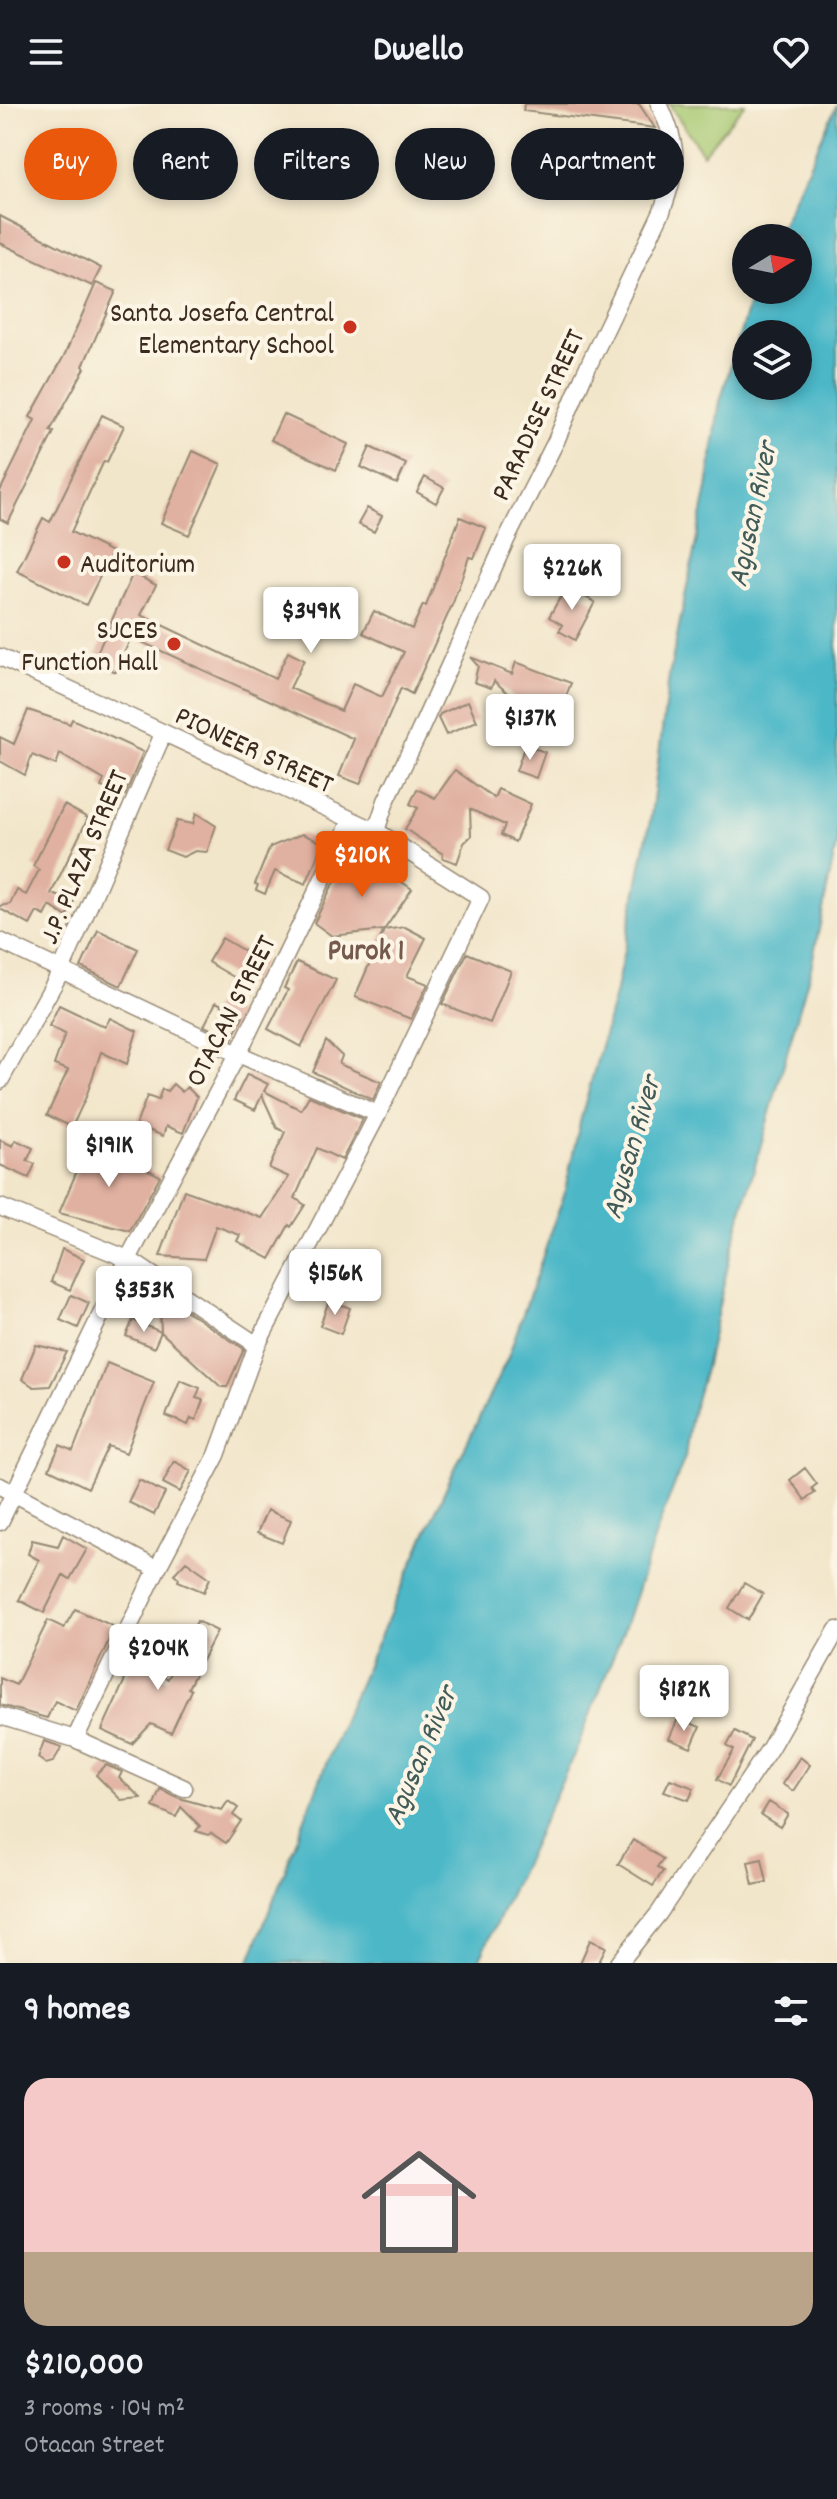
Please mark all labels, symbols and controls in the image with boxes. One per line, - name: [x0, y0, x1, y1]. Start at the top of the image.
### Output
- text: Dwello: [373, 26, 464, 78]
- icon: menu: [24, 30, 68, 74]
- icon: heart: [769, 30, 813, 74]
- chip: Buy: [24, 128, 117, 200]
- chip: Rent: [133, 128, 238, 200]
- chip: Filters: [254, 128, 379, 200]
- chip: New: [395, 128, 495, 200]
- chip: Apartment: [511, 128, 684, 200]
- north arrow: [732, 224, 812, 304]
- map controls: [732, 224, 812, 400]
- place label: Santa Josefa Central Elementary School: [110, 296, 334, 368]
- marker: Santa Josefa Central Elementary School: [341, 318, 359, 336]
- button: layers: [732, 320, 812, 400]
- street label: PARADISE STREET: [483, 324, 598, 509]
- water label: Agusan River: [719, 436, 792, 591]
- pin: $226K: [516, 544, 628, 612]
- place label: Auditorium: [80, 547, 195, 587]
- text: $226K: [542, 551, 602, 588]
- marker: Auditorium: [55, 553, 73, 571]
- pin: $349K: [255, 587, 367, 655]
- text: $349K: [281, 594, 341, 631]
- place label: SJCES Function Hall: [21, 613, 158, 685]
- marker: SJCES Function Hall: [165, 635, 183, 653]
- pin: $137K: [474, 694, 586, 762]
- street label: PIONEER STREET: [167, 698, 339, 807]
- text: $137K: [504, 701, 556, 738]
- street label: J.P. PLAZA STREET: [32, 765, 141, 951]
- pin: $210K: [306, 831, 418, 899]
- text: $210K: [334, 838, 390, 875]
- street label: OTACAN STREET: [178, 929, 289, 1095]
- district label: Purok 1: [328, 932, 404, 975]
- water label: Agusan River: [593, 1069, 676, 1225]
- pin: $191K: [53, 1121, 165, 1189]
- text: $191K: [85, 1128, 133, 1165]
- pin: $156K: [279, 1249, 391, 1317]
- text: $156K: [307, 1256, 363, 1293]
- pin: $353K: [88, 1266, 200, 1334]
- text: $353K: [114, 1273, 174, 1310]
- pin: $204K: [102, 1624, 214, 1692]
- text: $204K: [127, 1631, 189, 1668]
- pin: $182K: [628, 1665, 740, 1733]
- text: $182K: [658, 1672, 710, 1709]
- water label: Agusan River: [375, 1678, 473, 1833]
- text: 9 homes: [24, 1987, 131, 2036]
- icon: filters: [769, 1989, 813, 2033]
- icon: home: [347, 2130, 491, 2274]
- text: $210,000: [24, 2342, 144, 2391]
- text: 3 rooms · 104 m²: [24, 2391, 185, 2428]
- text: Otacan Street: [24, 2428, 165, 2465]

